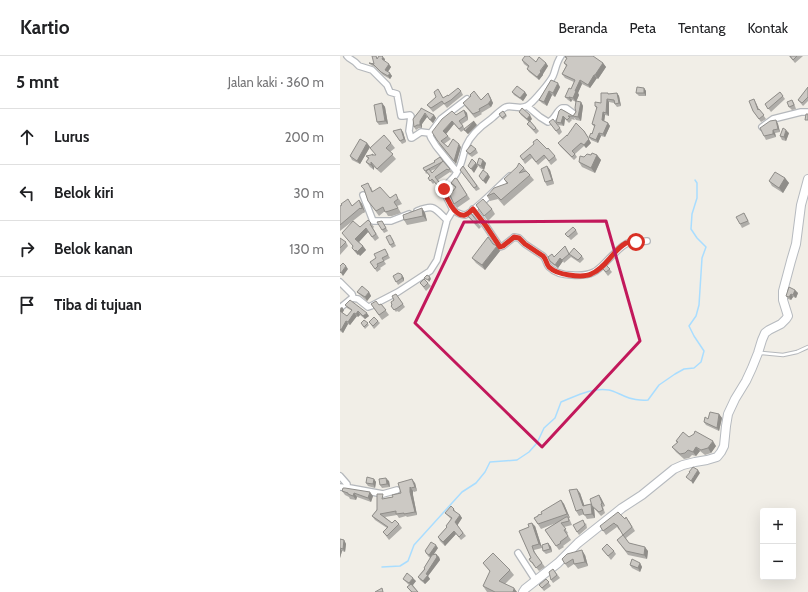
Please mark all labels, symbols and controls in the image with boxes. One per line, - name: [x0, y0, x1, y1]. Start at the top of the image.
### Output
- text: Kartio: [20, 16, 69, 39]
- text: Beranda: [559, 19, 608, 37]
- text: Peta: [630, 19, 656, 37]
- text: Tentang: [678, 19, 725, 37]
- text: Kontak: [747, 19, 788, 37]
- text: 5 mnt: [16, 72, 59, 92]
- text: Jalan kaki · 360 m: [228, 74, 324, 90]
- icon: ahead: [16, 126, 38, 148]
- text: Lurus: [54, 128, 89, 146]
- text: 200 m: [285, 129, 324, 145]
- route end: [435, 180, 453, 198]
- icon: left: [16, 182, 38, 204]
- text: Belok kiri: [54, 184, 114, 202]
- text: 30 m: [294, 185, 324, 201]
- route start: [627, 233, 645, 251]
- icon: right: [16, 238, 38, 260]
- text: Belok kanan: [54, 240, 133, 258]
- text: 130 m: [289, 241, 324, 257]
- icon: arrive: [16, 294, 38, 316]
- text: Tiba di tujuan: [54, 296, 142, 314]
- map controls: [760, 508, 796, 580]
- button: +: [760, 508, 796, 544]
- button: −: [760, 544, 796, 580]

